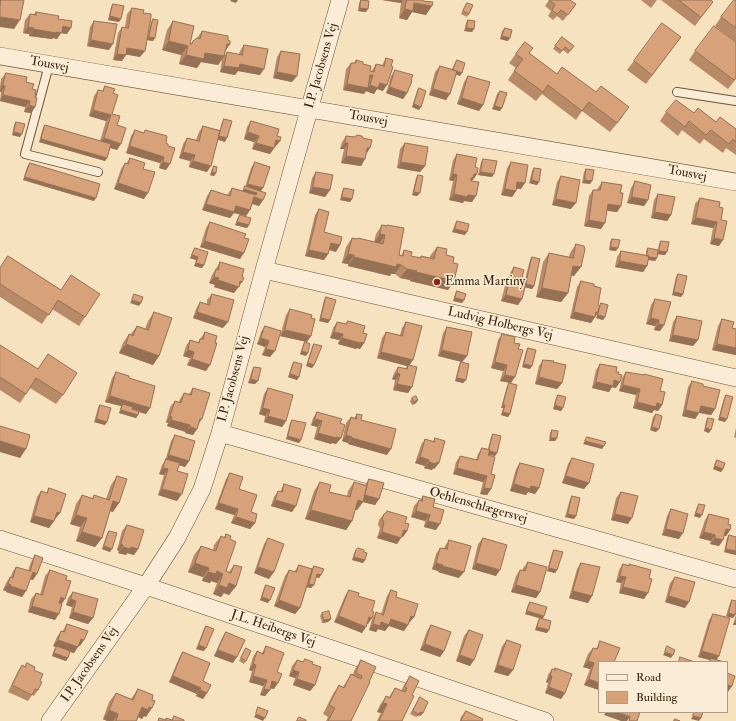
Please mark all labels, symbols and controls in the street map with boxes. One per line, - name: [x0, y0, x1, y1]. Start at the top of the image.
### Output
- street label: I.P. Jacobsens Vej: [302, 21, 342, 111]
- street label: Tousvej: [28, 54, 70, 76]
- street label: Tousvej: [347, 108, 389, 130]
- street label: Tousvej: [666, 163, 708, 185]
- place label: Emma Martiny: [445, 274, 525, 290]
- marker: Emma Martiny: [432, 277, 442, 287]
- street label: Ludvig Holbergs Vej: [446, 304, 554, 344]
- street label: I.P. Jacobsens Vej: [215, 334, 253, 424]
- street label: Oehlenschlægersvej: [427, 485, 529, 527]
- street label: J.L. Heibergs Vej: [229, 607, 317, 651]
- street label: I.P. Jacobsens Vej: [58, 624, 122, 706]
- legend: [598, 661, 728, 713]
- text: Road: [636, 670, 661, 685]
- text: Building: [636, 690, 677, 705]

